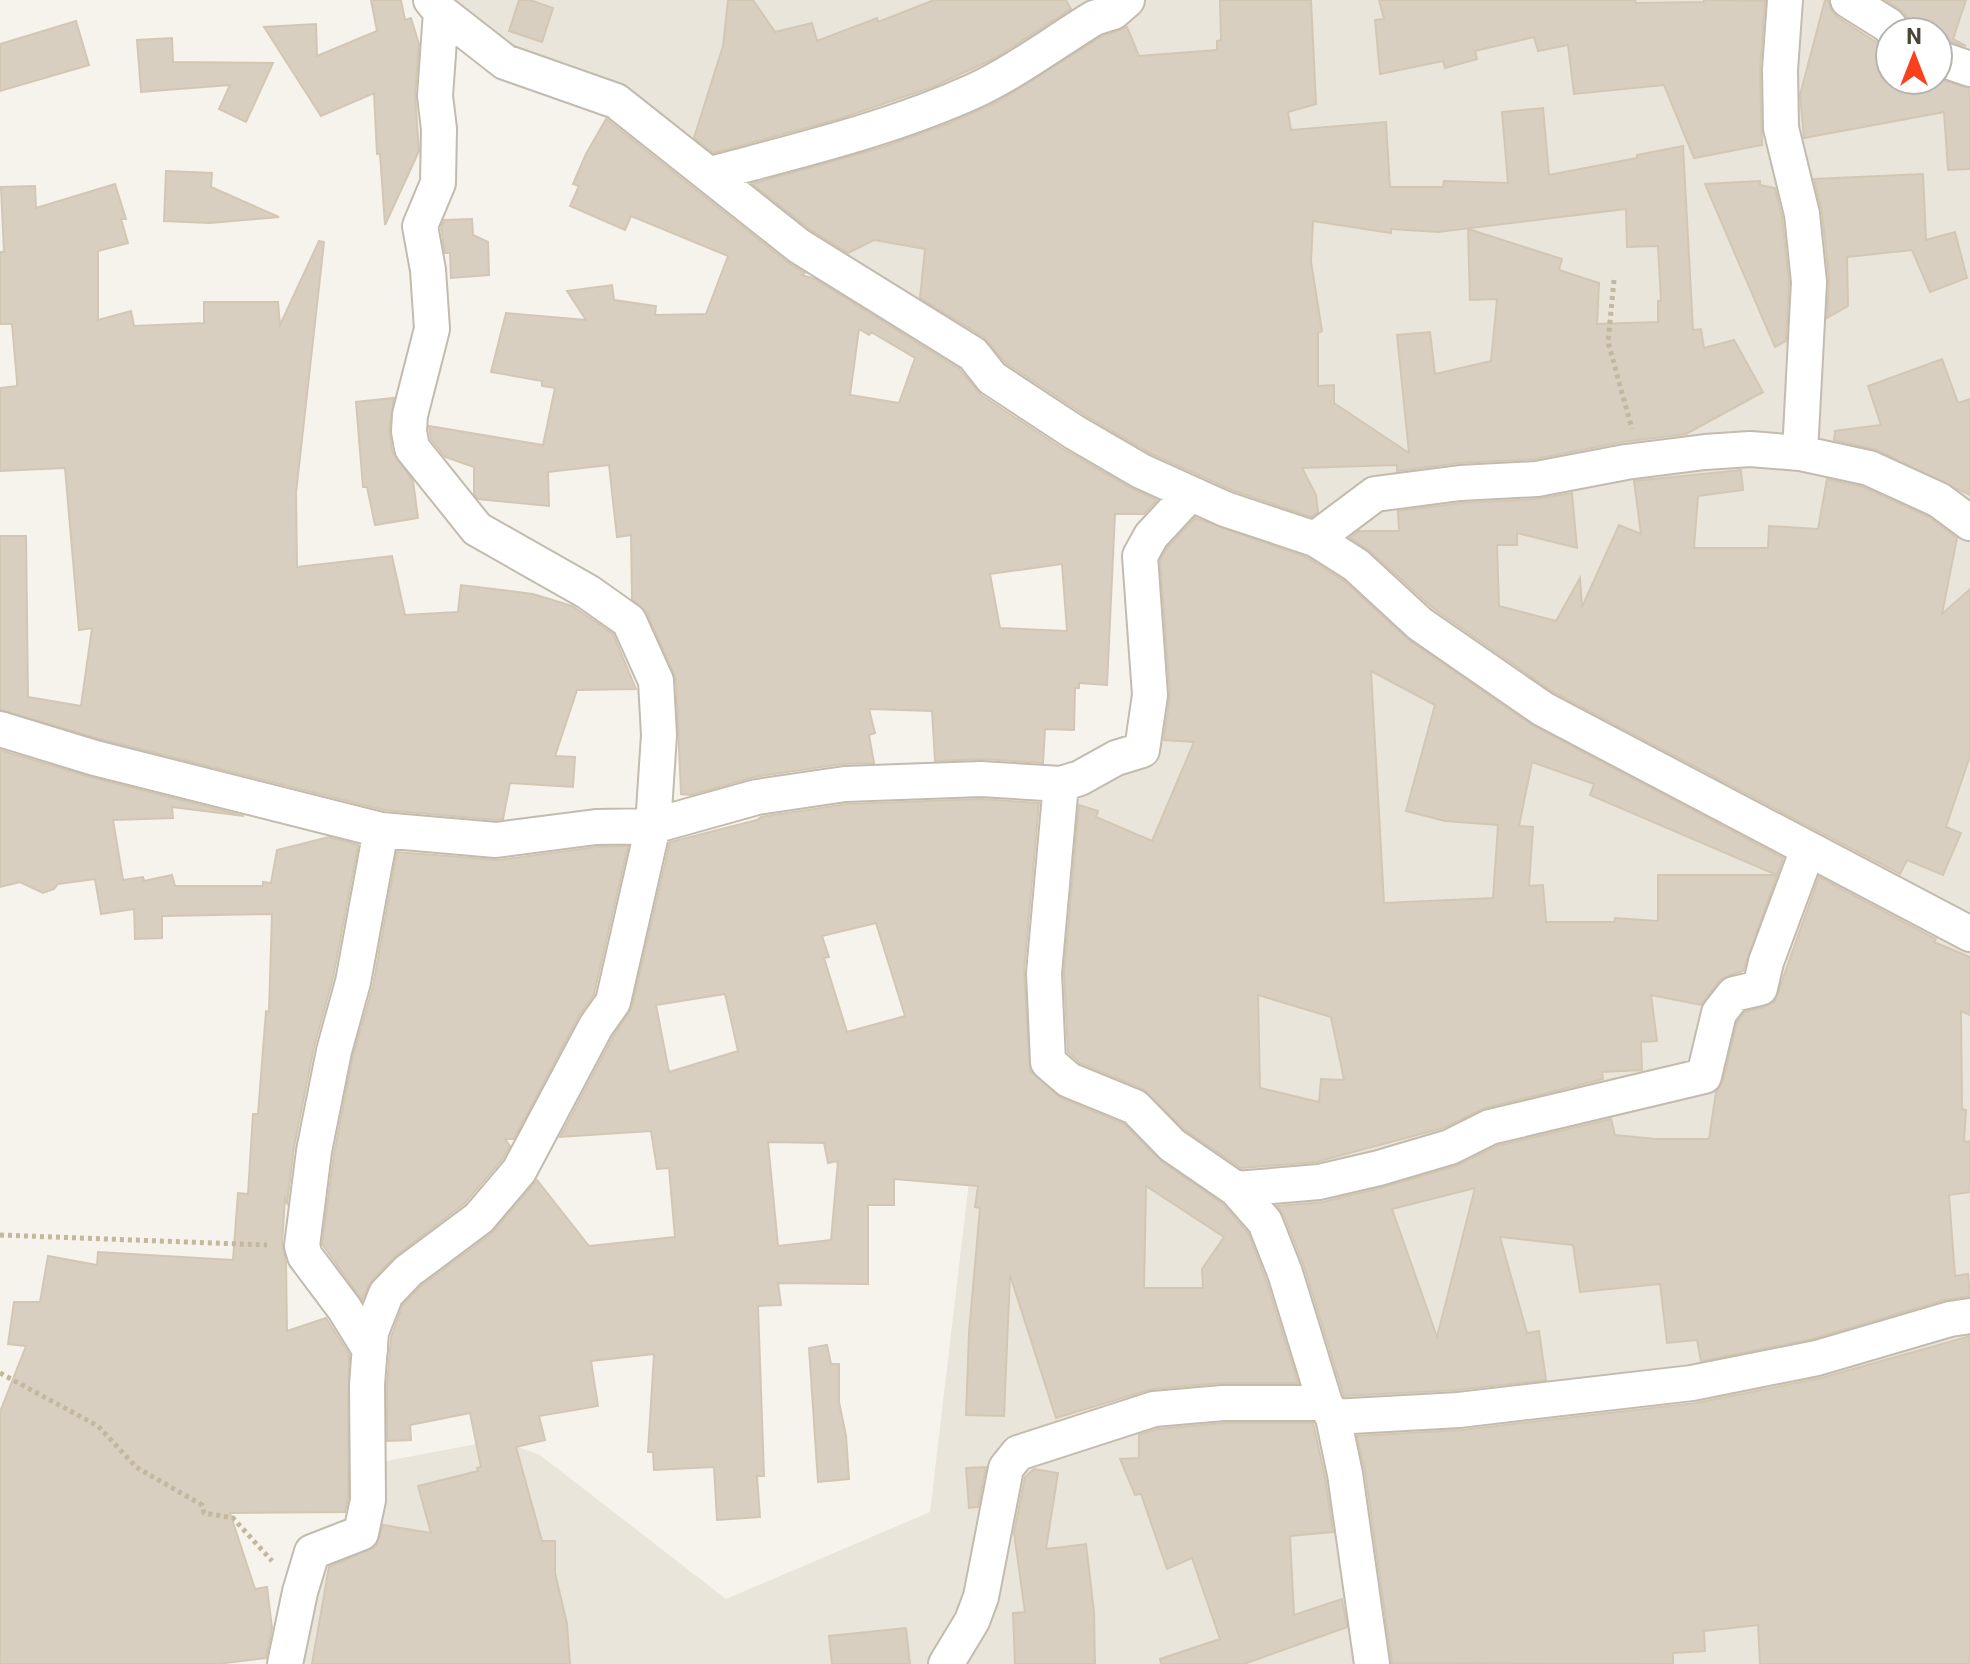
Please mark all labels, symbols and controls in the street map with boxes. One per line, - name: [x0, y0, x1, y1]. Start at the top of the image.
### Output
- north arrow: [1874, 16, 1954, 96]
- text: N: [1906, 24, 1922, 49]

